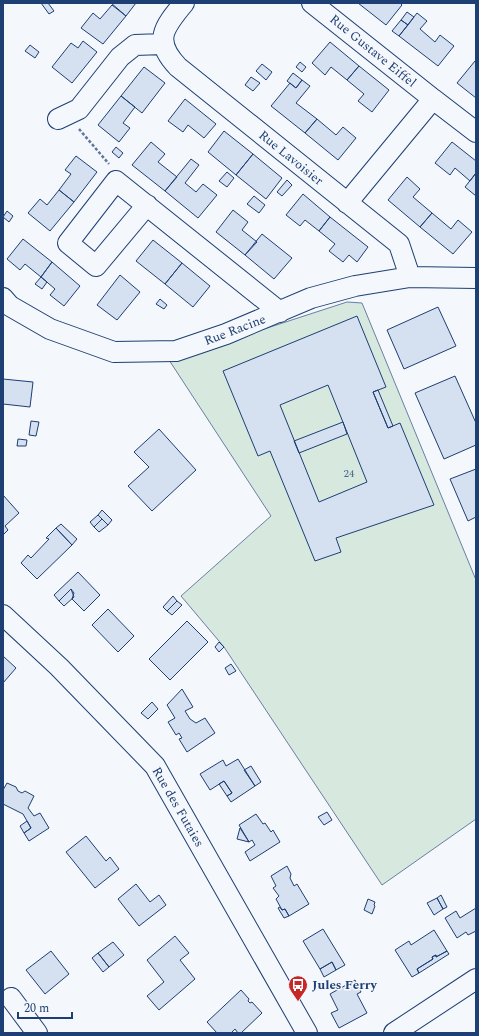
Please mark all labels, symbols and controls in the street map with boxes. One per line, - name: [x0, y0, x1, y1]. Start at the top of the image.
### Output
- street label: Rue Gustave Eiffel: [325, 10, 421, 92]
- street label: Rue Lavoisier: [254, 126, 328, 190]
- street label: Rue Racine: [201, 309, 269, 351]
- house number: 24: [344, 465, 355, 482]
- street label: Rue des Futaies: [147, 763, 209, 851]
- bus stop icon: Jules Ferry: [287, 974, 309, 1002]
- place label: Jules Ferry: [312, 975, 377, 995]
- scale bar: [18, 994, 72, 1020]
- text: 20 m: [24, 999, 49, 1018]

